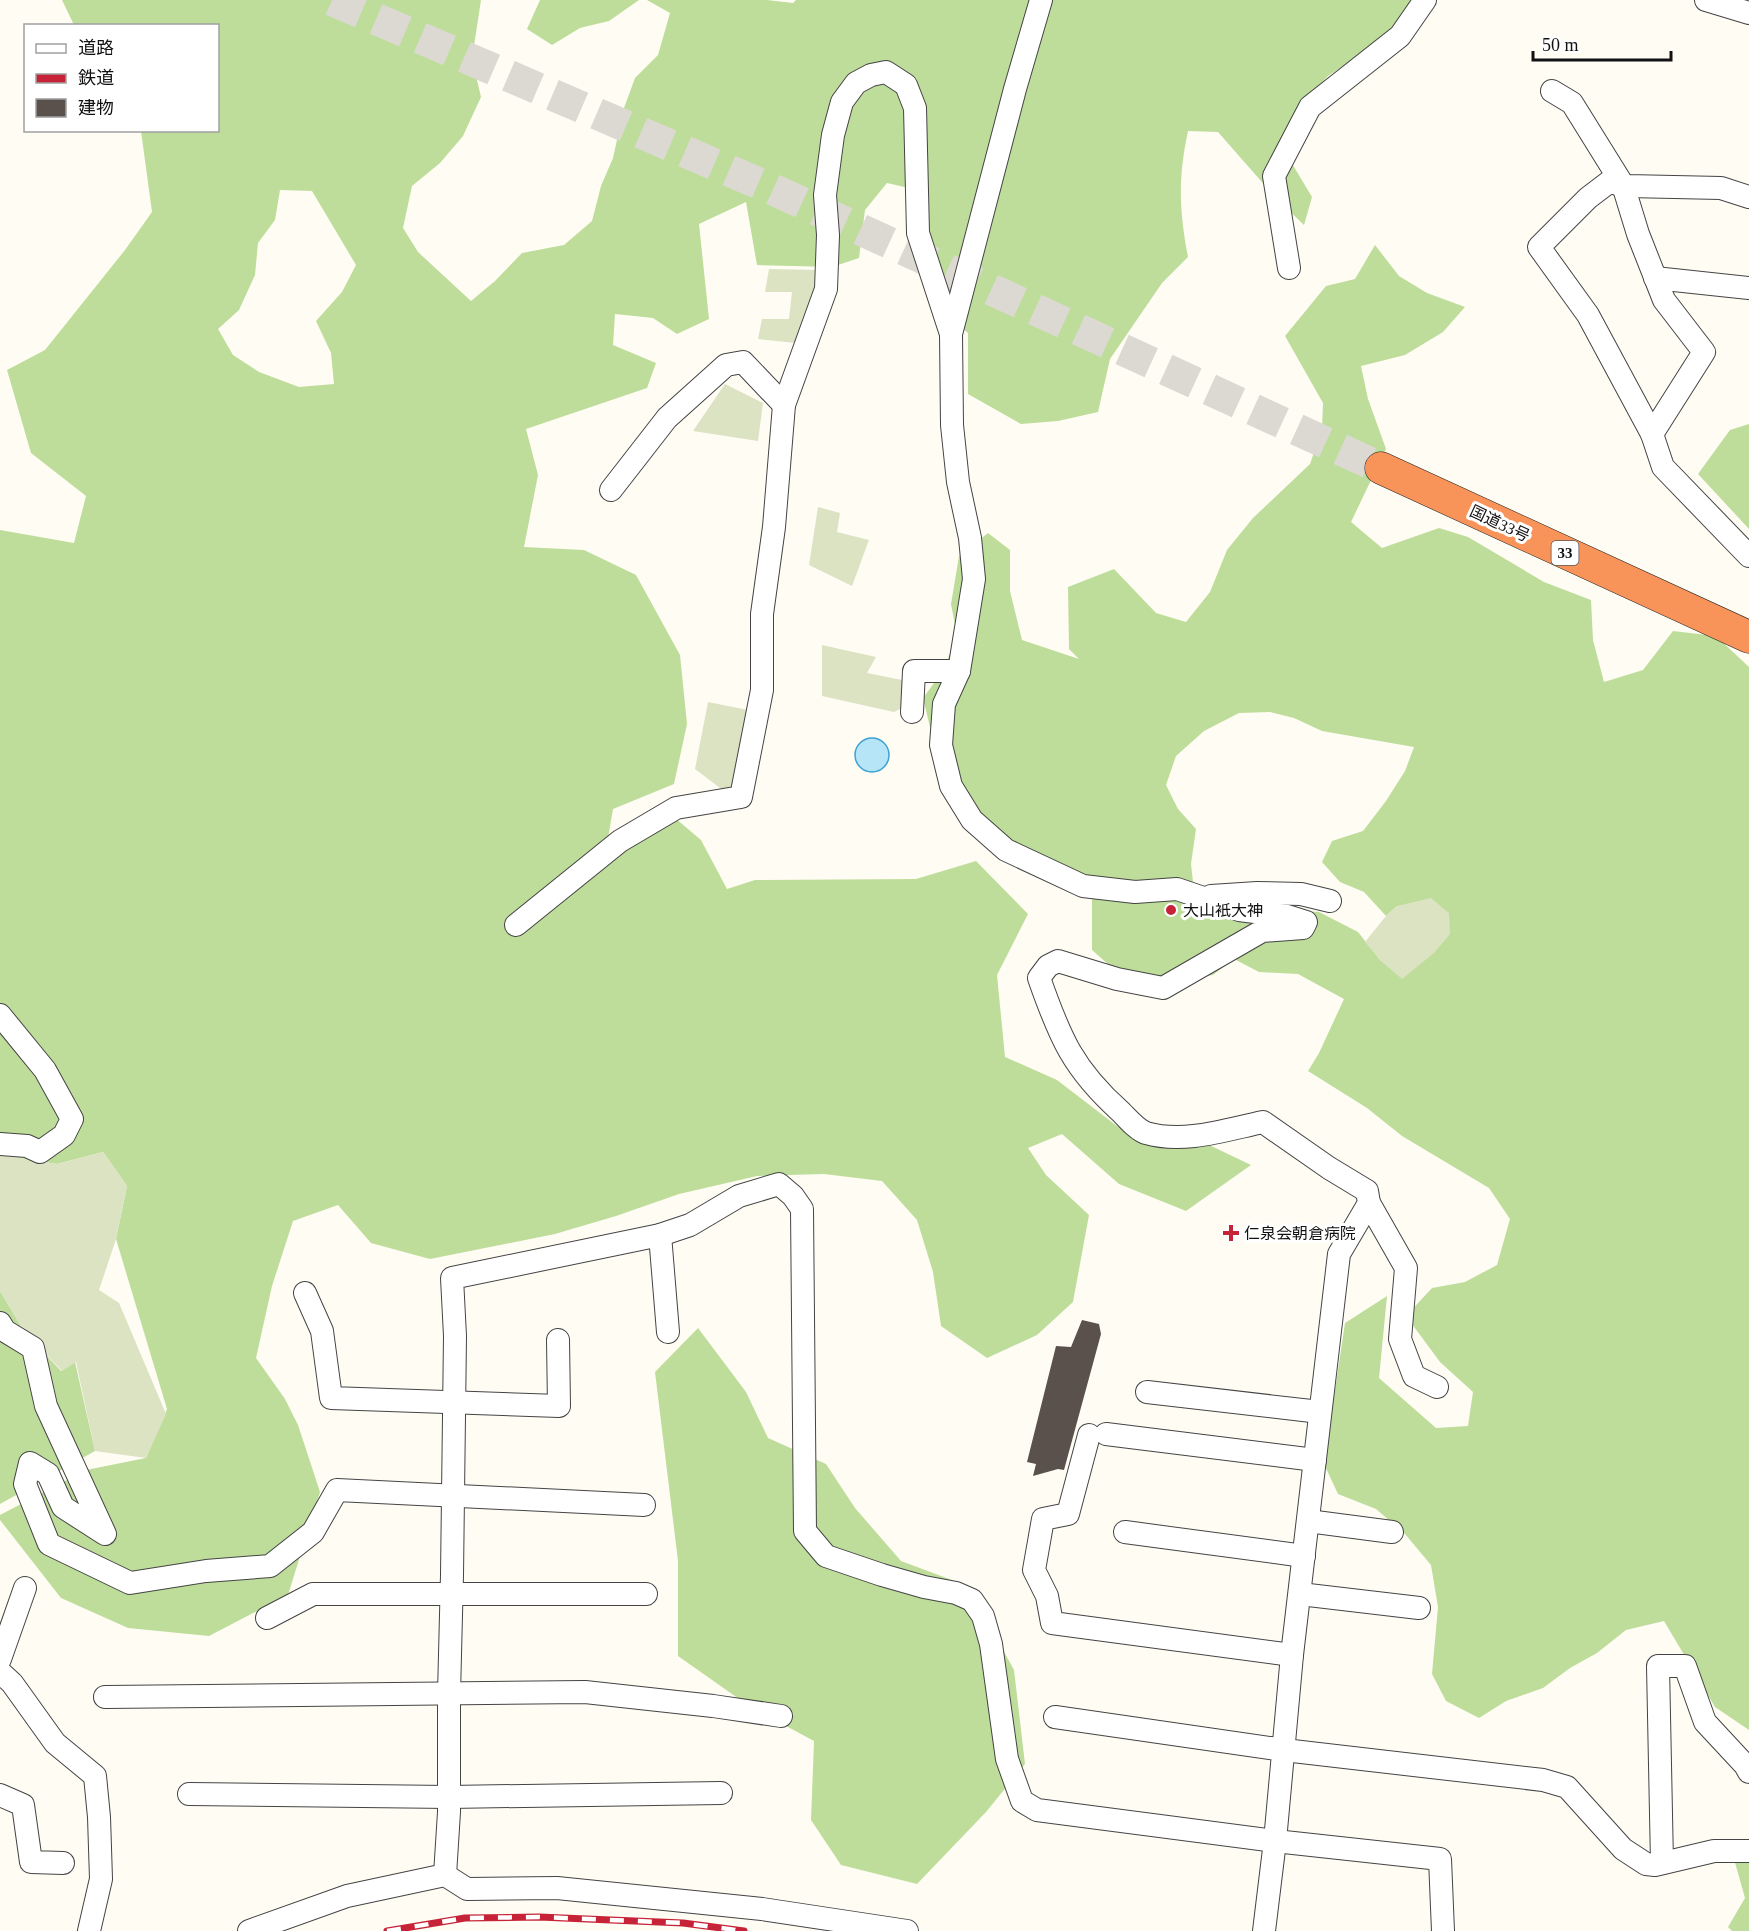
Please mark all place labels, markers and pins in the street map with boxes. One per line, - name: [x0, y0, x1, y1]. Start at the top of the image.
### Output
- place label: 大山衹大神: [1183, 902, 1263, 919]
- marker: 大山衹大神: [1164, 903, 1178, 917]
- marker: 仁泉会朝倉病院: [1222, 1224, 1240, 1242]
- place label: 仁泉会朝倉病院: [1244, 1225, 1356, 1242]

